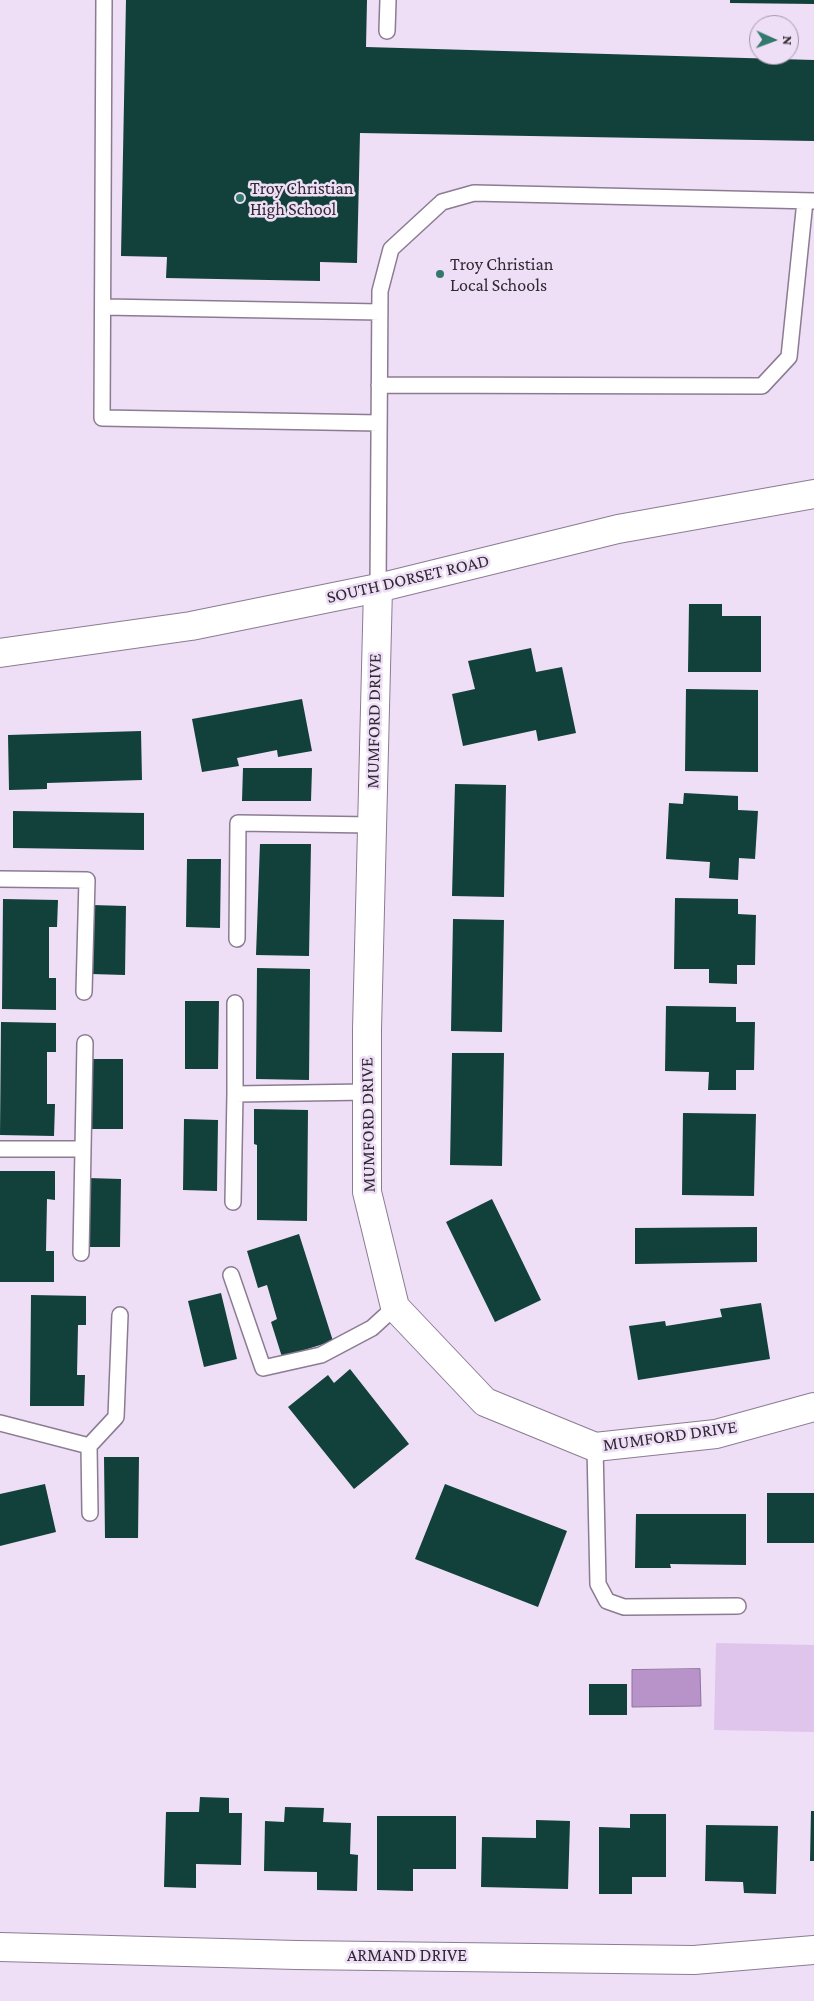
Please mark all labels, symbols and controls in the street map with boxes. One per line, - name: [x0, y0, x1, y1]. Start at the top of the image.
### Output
- north arrow: [749, 15, 799, 65]
- text: N: [780, 35, 796, 46]
- place label: Troy Christian High School: [250, 177, 354, 220]
- marker: Troy Christian High School: [234, 192, 246, 204]
- place label: Troy Christian Local Schools: [450, 253, 554, 296]
- marker: Troy Christian Local Schools: [434, 268, 446, 280]
- street label: SOUTH DORSET ROAD: [325, 550, 491, 608]
- street label: MUMFORD DRIVE: [362, 653, 386, 789]
- street label: MUMFORD DRIVE: [356, 1057, 380, 1193]
- street label: MUMFORD DRIVE: [602, 1416, 738, 1456]
- street label: ARMAND DRIVE: [347, 1944, 467, 1966]

